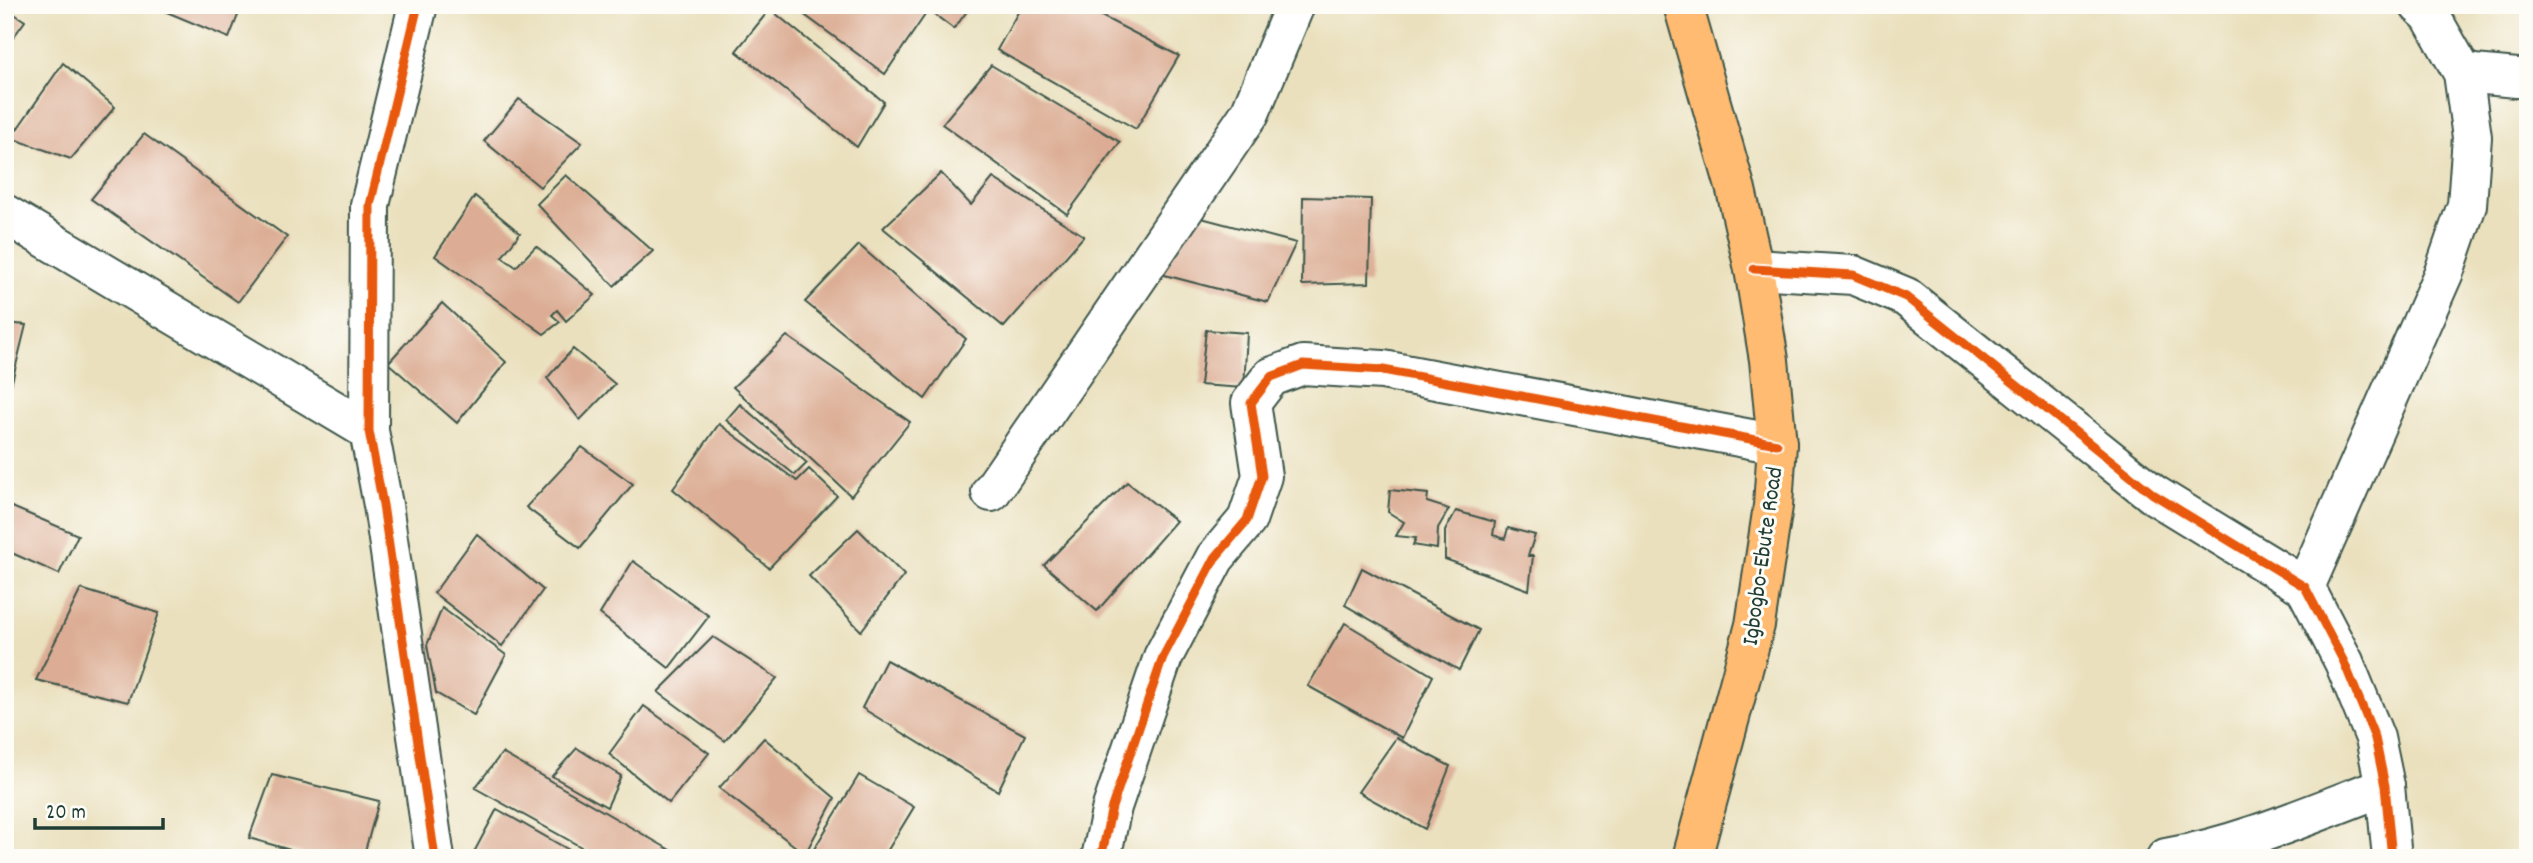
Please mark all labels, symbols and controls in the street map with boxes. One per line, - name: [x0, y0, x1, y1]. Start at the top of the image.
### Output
- street label: Igbogbo-Ebute Road: [1735, 465, 1793, 648]
- scale bar: [35, 786, 163, 830]
- text: 20 m: [46, 799, 86, 829]

